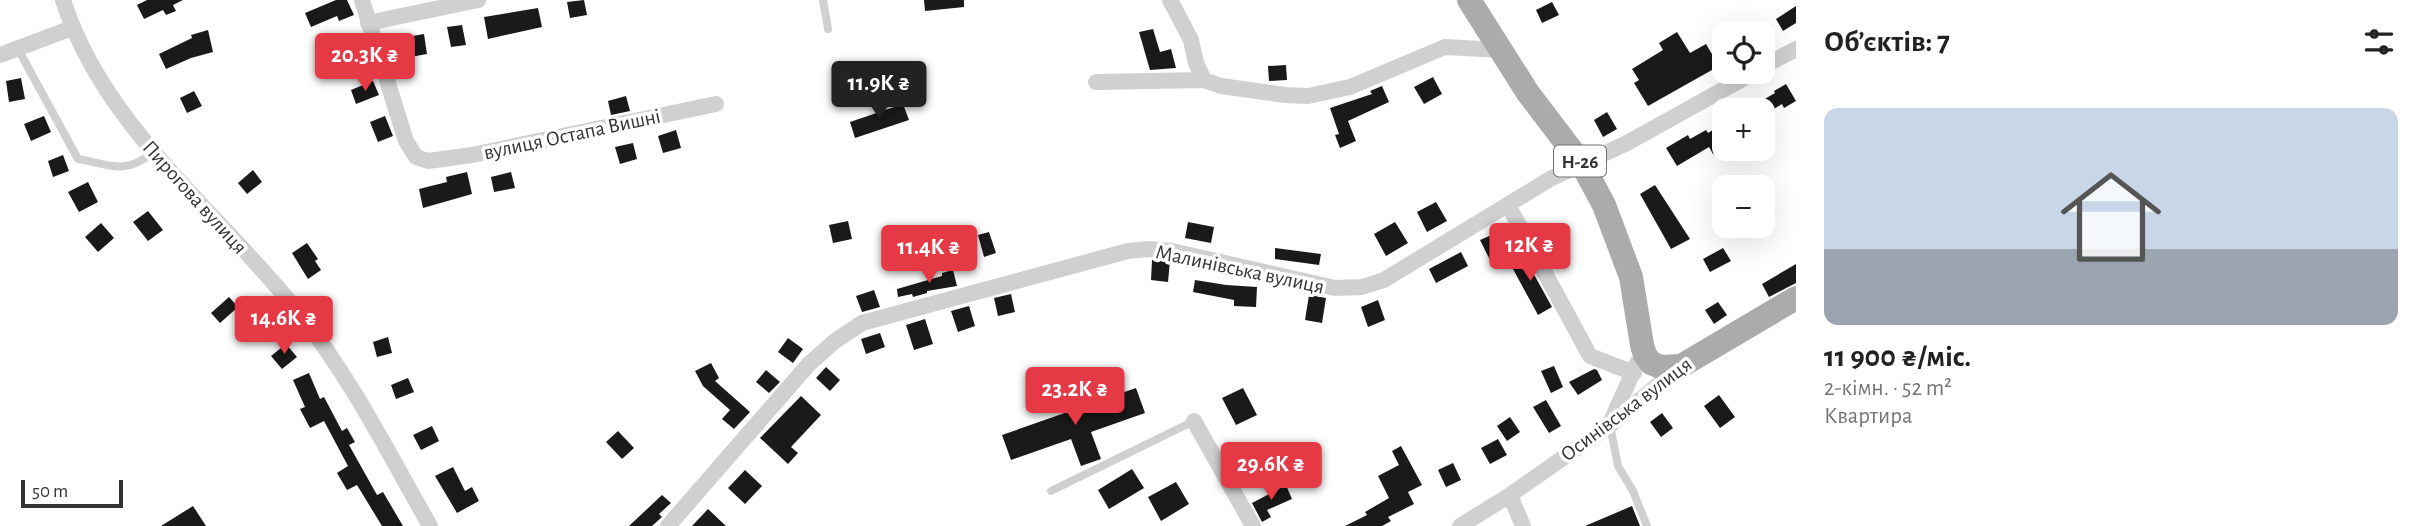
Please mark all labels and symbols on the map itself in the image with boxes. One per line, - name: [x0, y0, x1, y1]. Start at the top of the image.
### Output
- pin: 20.3K ₴: [300, 34, 430, 93]
- pin: 11.9K ₴: [814, 61, 944, 121]
- street label: вулиця Остапа Вишні: [482, 105, 662, 163]
- street label: Пирогова вулиця: [138, 137, 251, 258]
- road number: Н-26: [1554, 146, 1606, 176]
- pin: 12K ₴: [1481, 224, 1579, 283]
- pin: 11.4K ₴: [864, 226, 994, 285]
- street label: Малинівська вулиця: [1154, 241, 1326, 298]
- pin: 14.6K ₴: [219, 296, 349, 356]
- street label: Осинівська вулиця: [1557, 353, 1696, 465]
- pin: 23.2K ₴: [1010, 368, 1140, 427]
- pin: 29.6K ₴: [1206, 442, 1336, 502]
- scale bar: [21, 477, 122, 509]

